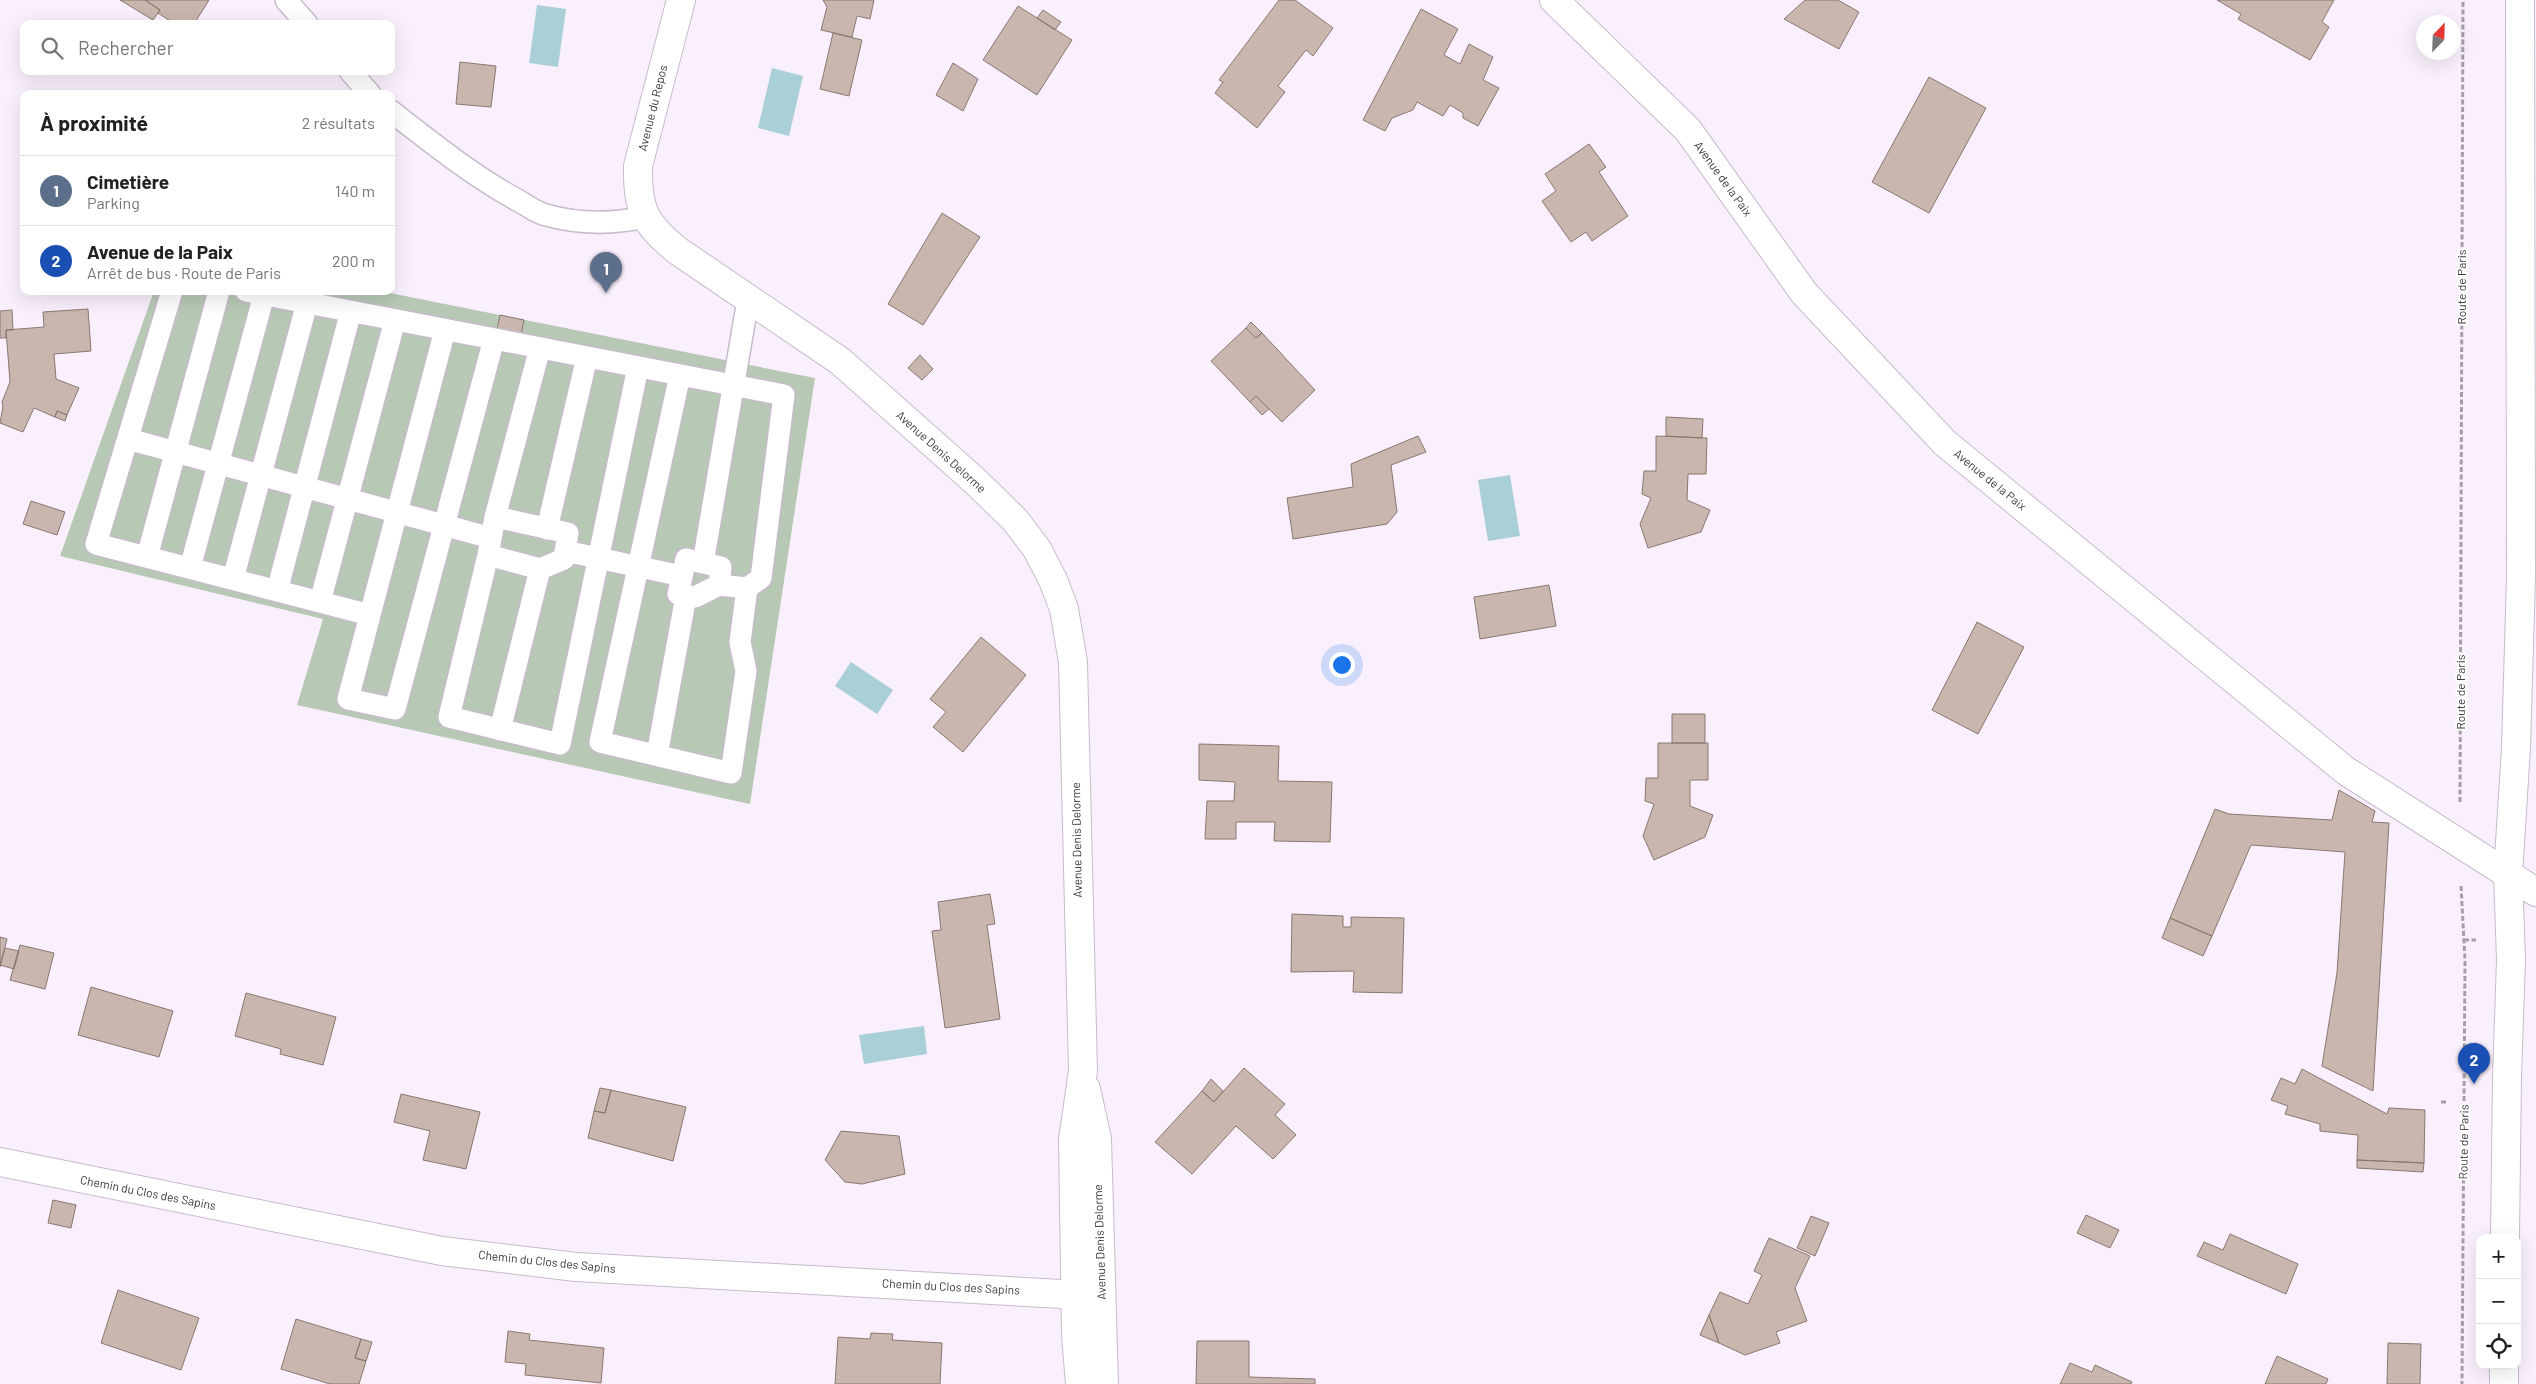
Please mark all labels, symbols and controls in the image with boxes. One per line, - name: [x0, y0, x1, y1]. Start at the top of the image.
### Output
- north arrow: [2416, 15, 2461, 60]
- search box: [20, 20, 395, 75]
- icon: search: [38, 34, 66, 62]
- text: Rechercher: [78, 36, 174, 59]
- street label: Avenue du Repos: [635, 63, 670, 152]
- text: À proximité: [40, 110, 148, 135]
- text: 2 résultats: [302, 113, 375, 132]
- street label: Avenue de la Paix: [1692, 138, 1756, 219]
- text: Cimetière: [87, 170, 169, 193]
- text: 1: [53, 181, 59, 200]
- text: 140 m: [335, 181, 375, 200]
- text: Parking: [87, 193, 140, 212]
- text: Avenue de la Paix: [87, 240, 233, 263]
- street label: Route de Paris: [2454, 249, 2468, 325]
- text: 2: [52, 251, 60, 270]
- text: 200 m: [332, 251, 375, 270]
- pin: 1: [590, 252, 622, 293]
- text: Arrêt de bus · Route de Paris: [87, 263, 281, 282]
- street label: Avenue Denis Delorme: [894, 407, 989, 495]
- street label: Avenue de la Paix: [1952, 446, 2030, 513]
- your location: [1329, 652, 1355, 678]
- street label: Route de Paris: [2453, 654, 2467, 730]
- street label: Avenue Denis Delorme: [1068, 782, 1084, 898]
- pin: 2: [2458, 1043, 2490, 1084]
- street label: Route de Paris: [2455, 1104, 2471, 1180]
- street label: Chemin du Clos des Sapins: [79, 1172, 218, 1212]
- street label: Avenue Denis Delorme: [1090, 1184, 1108, 1300]
- map controls: [2476, 1234, 2521, 1369]
- button: +: [2476, 1234, 2521, 1279]
- street label: Chemin du Clos des Sapins: [478, 1247, 617, 1275]
- street label: Chemin du Clos des Sapins: [882, 1275, 1021, 1297]
- button: −: [2476, 1279, 2521, 1324]
- button: locate: [2476, 1324, 2521, 1369]

